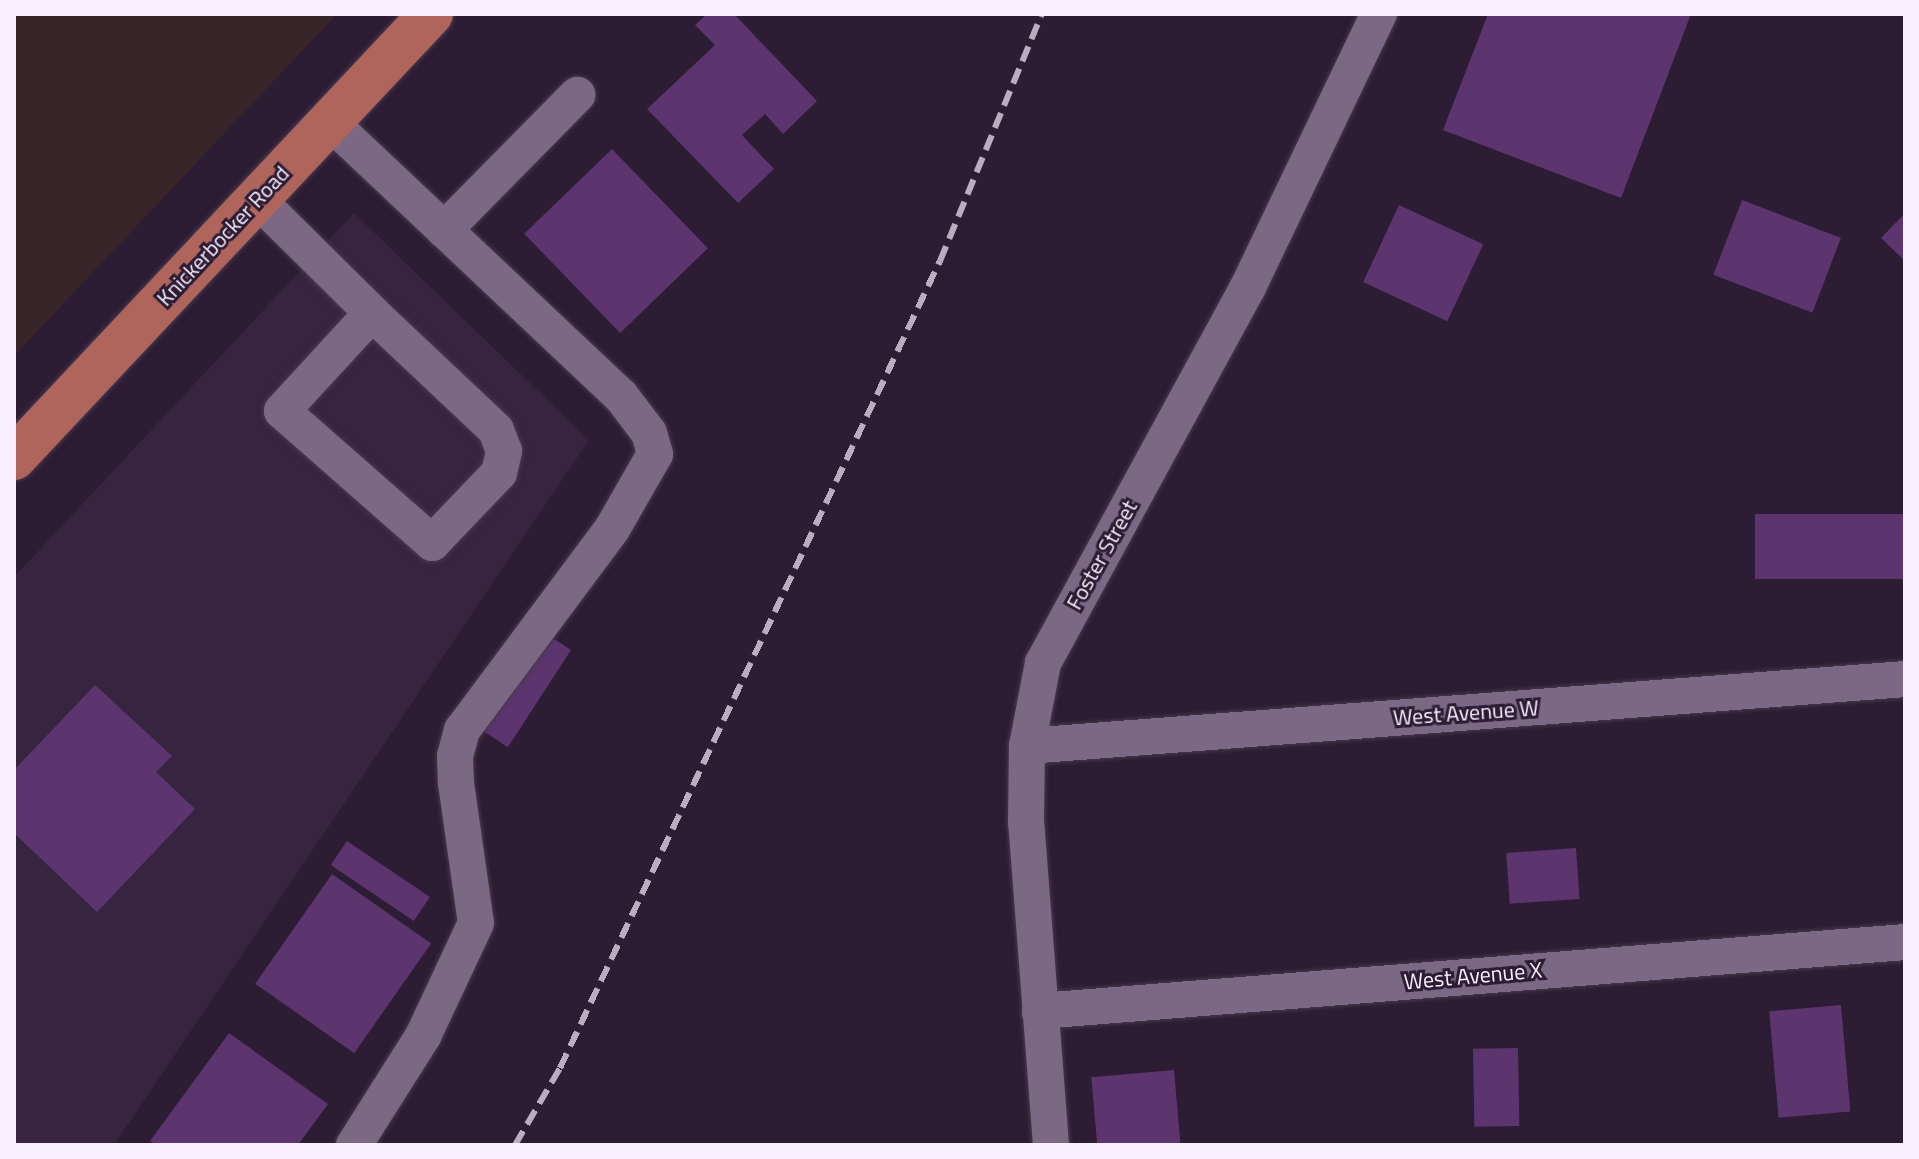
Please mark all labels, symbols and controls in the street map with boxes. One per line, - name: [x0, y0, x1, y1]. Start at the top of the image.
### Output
- street label: Knickerbocker Road: [151, 160, 295, 312]
- street label: Foster Street: [1061, 496, 1143, 614]
- street label: West Avenue W: [1392, 695, 1540, 731]
- street label: West Avenue X: [1403, 957, 1543, 995]

